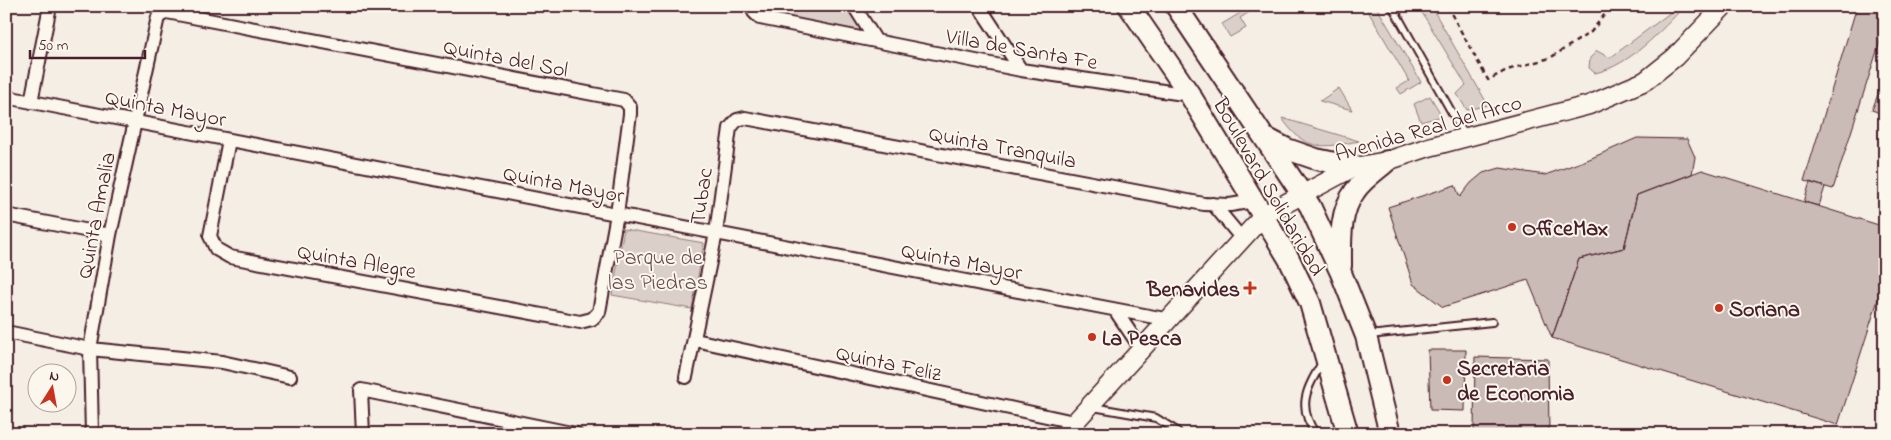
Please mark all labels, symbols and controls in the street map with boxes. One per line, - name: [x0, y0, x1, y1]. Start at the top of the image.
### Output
- street label: Villa de Santa Fe: [942, 22, 1100, 80]
- scale bar: [30, 28, 145, 60]
- street label: Quinta del Sol: [440, 32, 570, 88]
- text: 50 m: [38, 35, 69, 57]
- street label: Quinta Mayor: [102, 83, 229, 138]
- street label: Avenida Real del Arco: [1332, 88, 1526, 172]
- street label: Boulevard Solidaridad: [1203, 91, 1332, 283]
- street label: Quinta Tranquila: [926, 119, 1079, 179]
- street label: Quinta Amalia: [70, 150, 126, 282]
- street label: Quinta Mayor: [500, 159, 627, 214]
- street label: Tubac: [683, 166, 723, 227]
- place label: OfficeMax: [1522, 214, 1608, 246]
- marker: OfficeMax: [1506, 221, 1518, 233]
- street label: Quinta Mayor: [898, 236, 1025, 291]
- street label: Quinta Alegre: [294, 237, 418, 290]
- park label: Parque de las Piedras: [608, 243, 708, 300]
- place label: Benavides: [1146, 275, 1240, 307]
- marker: Benavides: [1244, 282, 1256, 294]
- place label: Soriana: [1729, 295, 1800, 327]
- marker: Soriana: [1713, 302, 1725, 314]
- place label: La Pesca: [1102, 324, 1182, 356]
- marker: La Pesca: [1086, 331, 1098, 343]
- street label: Quinta Feliz: [833, 338, 945, 392]
- place label: Secretaria de Economia: [1457, 354, 1575, 411]
- north arrow: [28, 362, 78, 412]
- text: N: [48, 366, 61, 388]
- marker: Secretaria de Economia: [1441, 374, 1453, 386]

